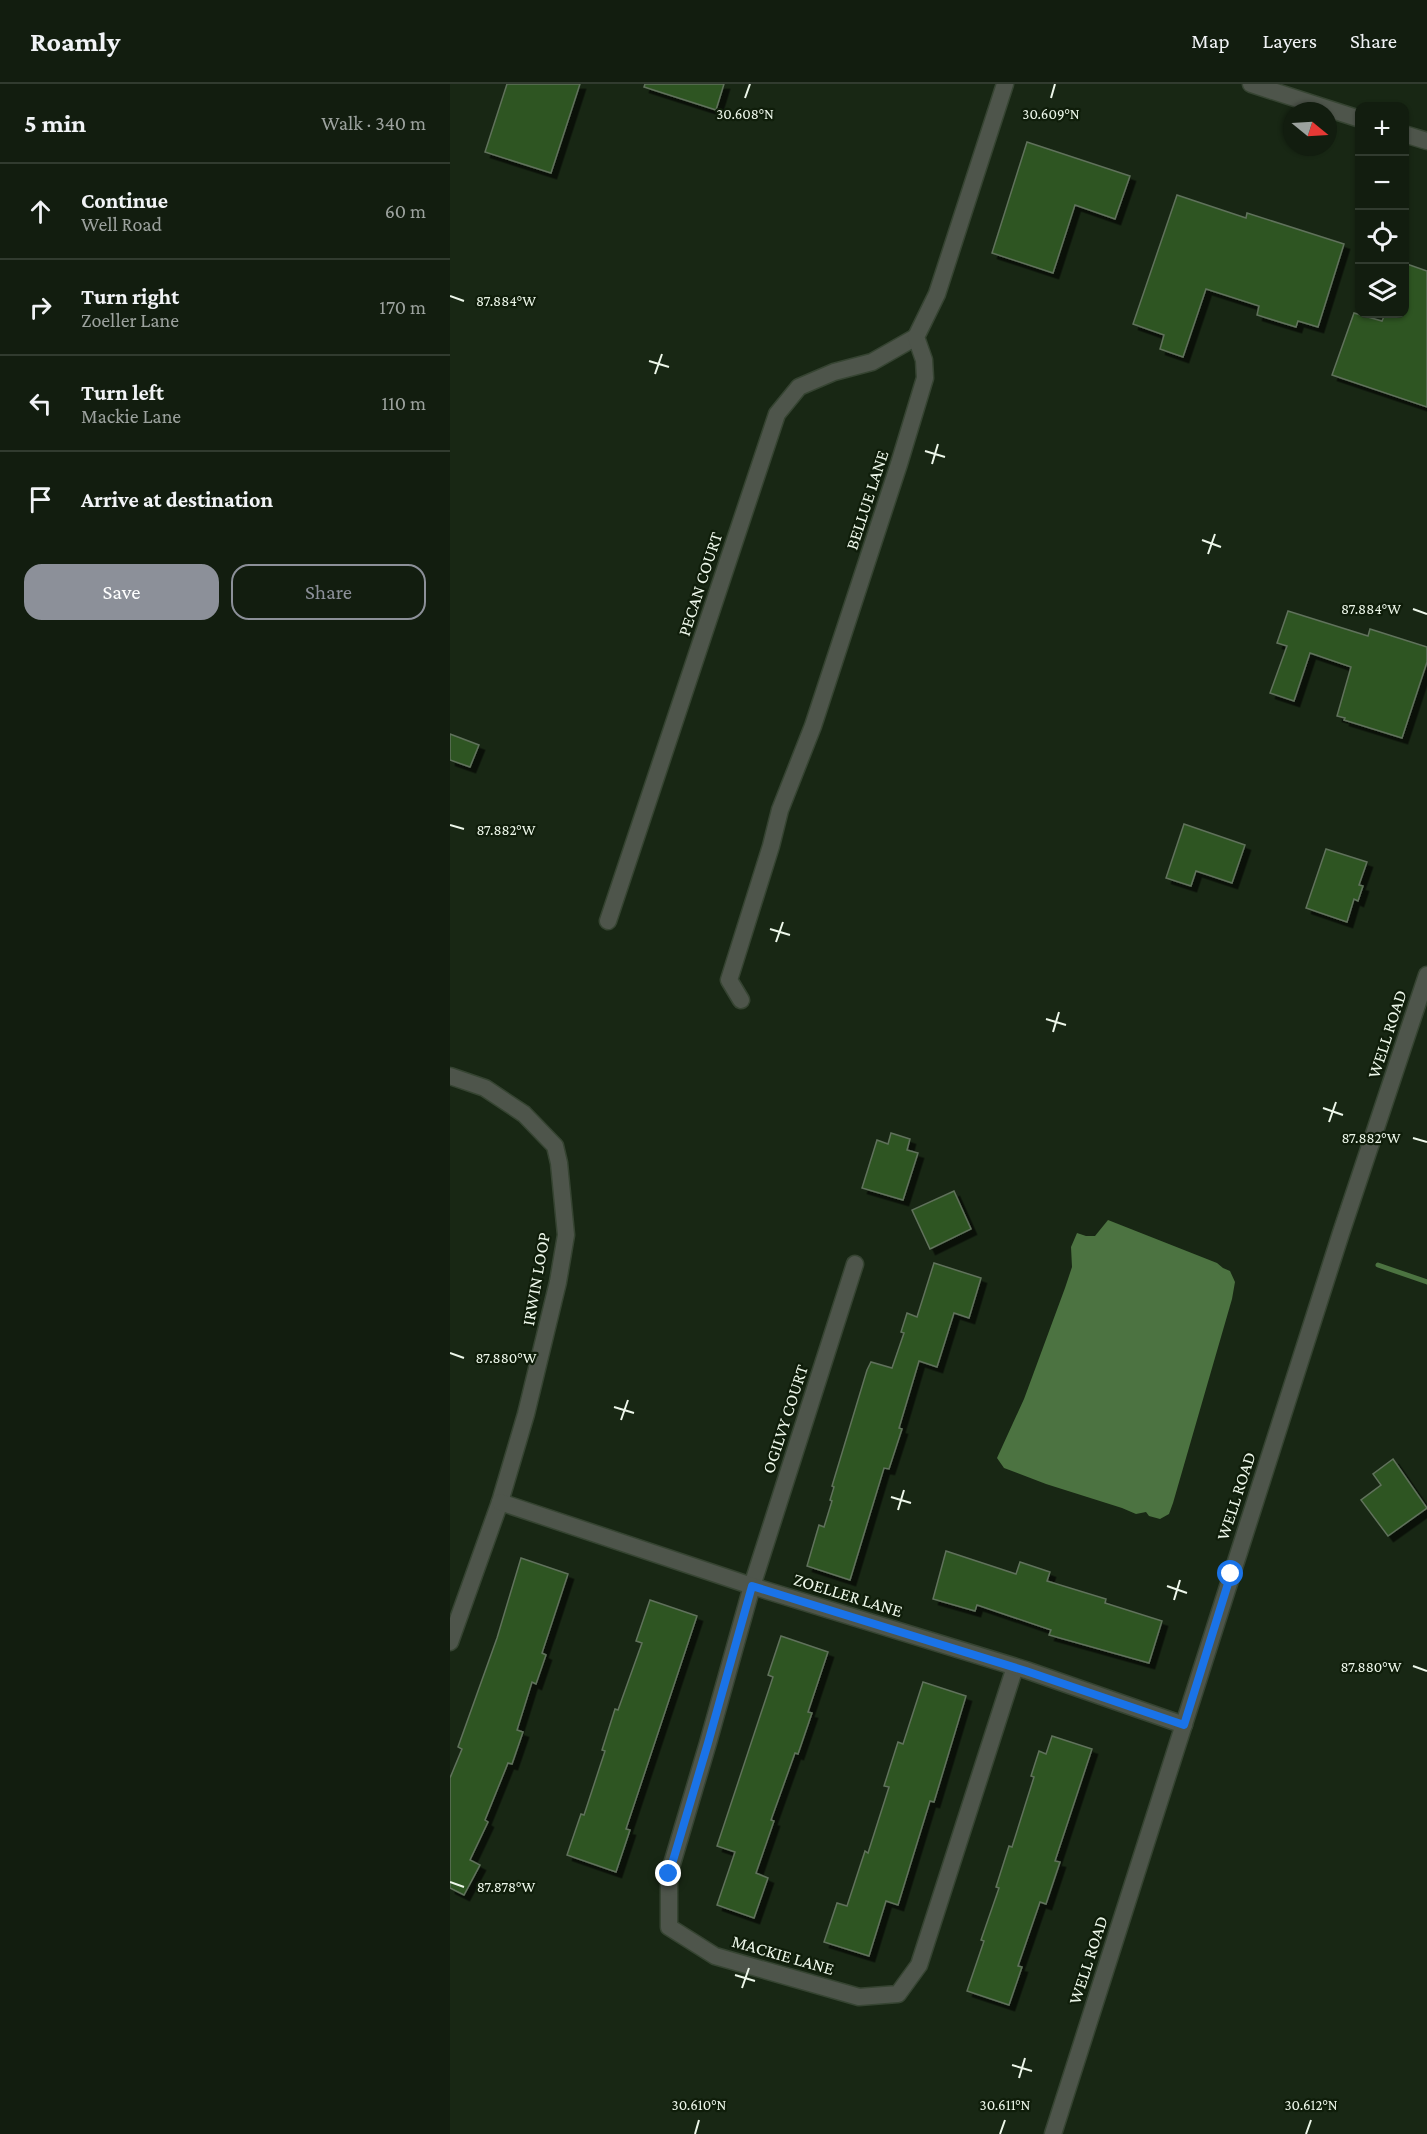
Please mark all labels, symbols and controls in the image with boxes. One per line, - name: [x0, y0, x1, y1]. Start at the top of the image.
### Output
- text: Roamly: [30, 26, 120, 57]
- text: Map: [1191, 29, 1230, 53]
- text: Layers: [1263, 29, 1317, 53]
- text: Share: [1350, 29, 1397, 53]
- north arrow: [1283, 102, 1337, 156]
- map controls: [1355, 102, 1409, 318]
- button: +: [1355, 102, 1409, 156]
- text: 30.608°N: [716, 106, 774, 122]
- text: 30.609°N: [1022, 106, 1080, 122]
- text: 5 min: [24, 109, 86, 138]
- text: Walk · 340 m: [321, 112, 426, 134]
- button: −: [1355, 156, 1409, 210]
- text: Continue: [81, 188, 168, 213]
- icon: ahead: [24, 195, 57, 228]
- text: 60 m: [385, 200, 426, 222]
- button: locate: [1355, 210, 1409, 264]
- text: Well Road: [81, 213, 162, 235]
- button: layers: [1355, 264, 1409, 318]
- text: Turn right: [81, 284, 179, 309]
- icon: right: [24, 291, 57, 324]
- text: 87.884°W: [476, 293, 536, 309]
- text: 170 m: [379, 296, 426, 318]
- text: Zoeller Lane: [81, 309, 179, 331]
- text: Turn left: [81, 380, 164, 405]
- icon: left: [24, 387, 57, 420]
- text: 110 m: [382, 392, 426, 414]
- text: Mackie Lane: [81, 405, 181, 427]
- street label: BELLUE LANE: [842, 448, 893, 552]
- icon: arrive: [24, 483, 57, 516]
- text: Arrive at destination: [81, 487, 273, 512]
- street label: PECAN COURT: [674, 529, 726, 639]
- button: Save: [24, 564, 219, 620]
- button: Share: [231, 564, 426, 620]
- text: 87.884°W: [1341, 601, 1401, 617]
- text: 87.882°W: [476, 822, 536, 838]
- street label: WELL ROAD: [1363, 987, 1411, 1081]
- text: 87.882°W: [1341, 1130, 1401, 1146]
- street label: IRWIN LOOP: [518, 1231, 554, 1327]
- text: 87.880°W: [476, 1350, 537, 1366]
- street label: OGILVY COURT: [758, 1362, 812, 1476]
- street label: WELL ROAD: [1212, 1449, 1260, 1543]
- route start: [1217, 1560, 1243, 1586]
- street label: ZOELLER LANE: [791, 1569, 905, 1621]
- text: 87.880°W: [1341, 1659, 1402, 1675]
- route end: [655, 1860, 681, 1886]
- text: 87.878°W: [477, 1879, 535, 1895]
- street label: WELL ROAD: [1064, 1913, 1112, 2007]
- street label: MACKIE LANE: [730, 1931, 837, 1979]
- text: 30.610°N: [672, 2097, 727, 2113]
- text: 30.611°N: [980, 2097, 1031, 2113]
- text: 30.612°N: [1284, 2097, 1338, 2113]

